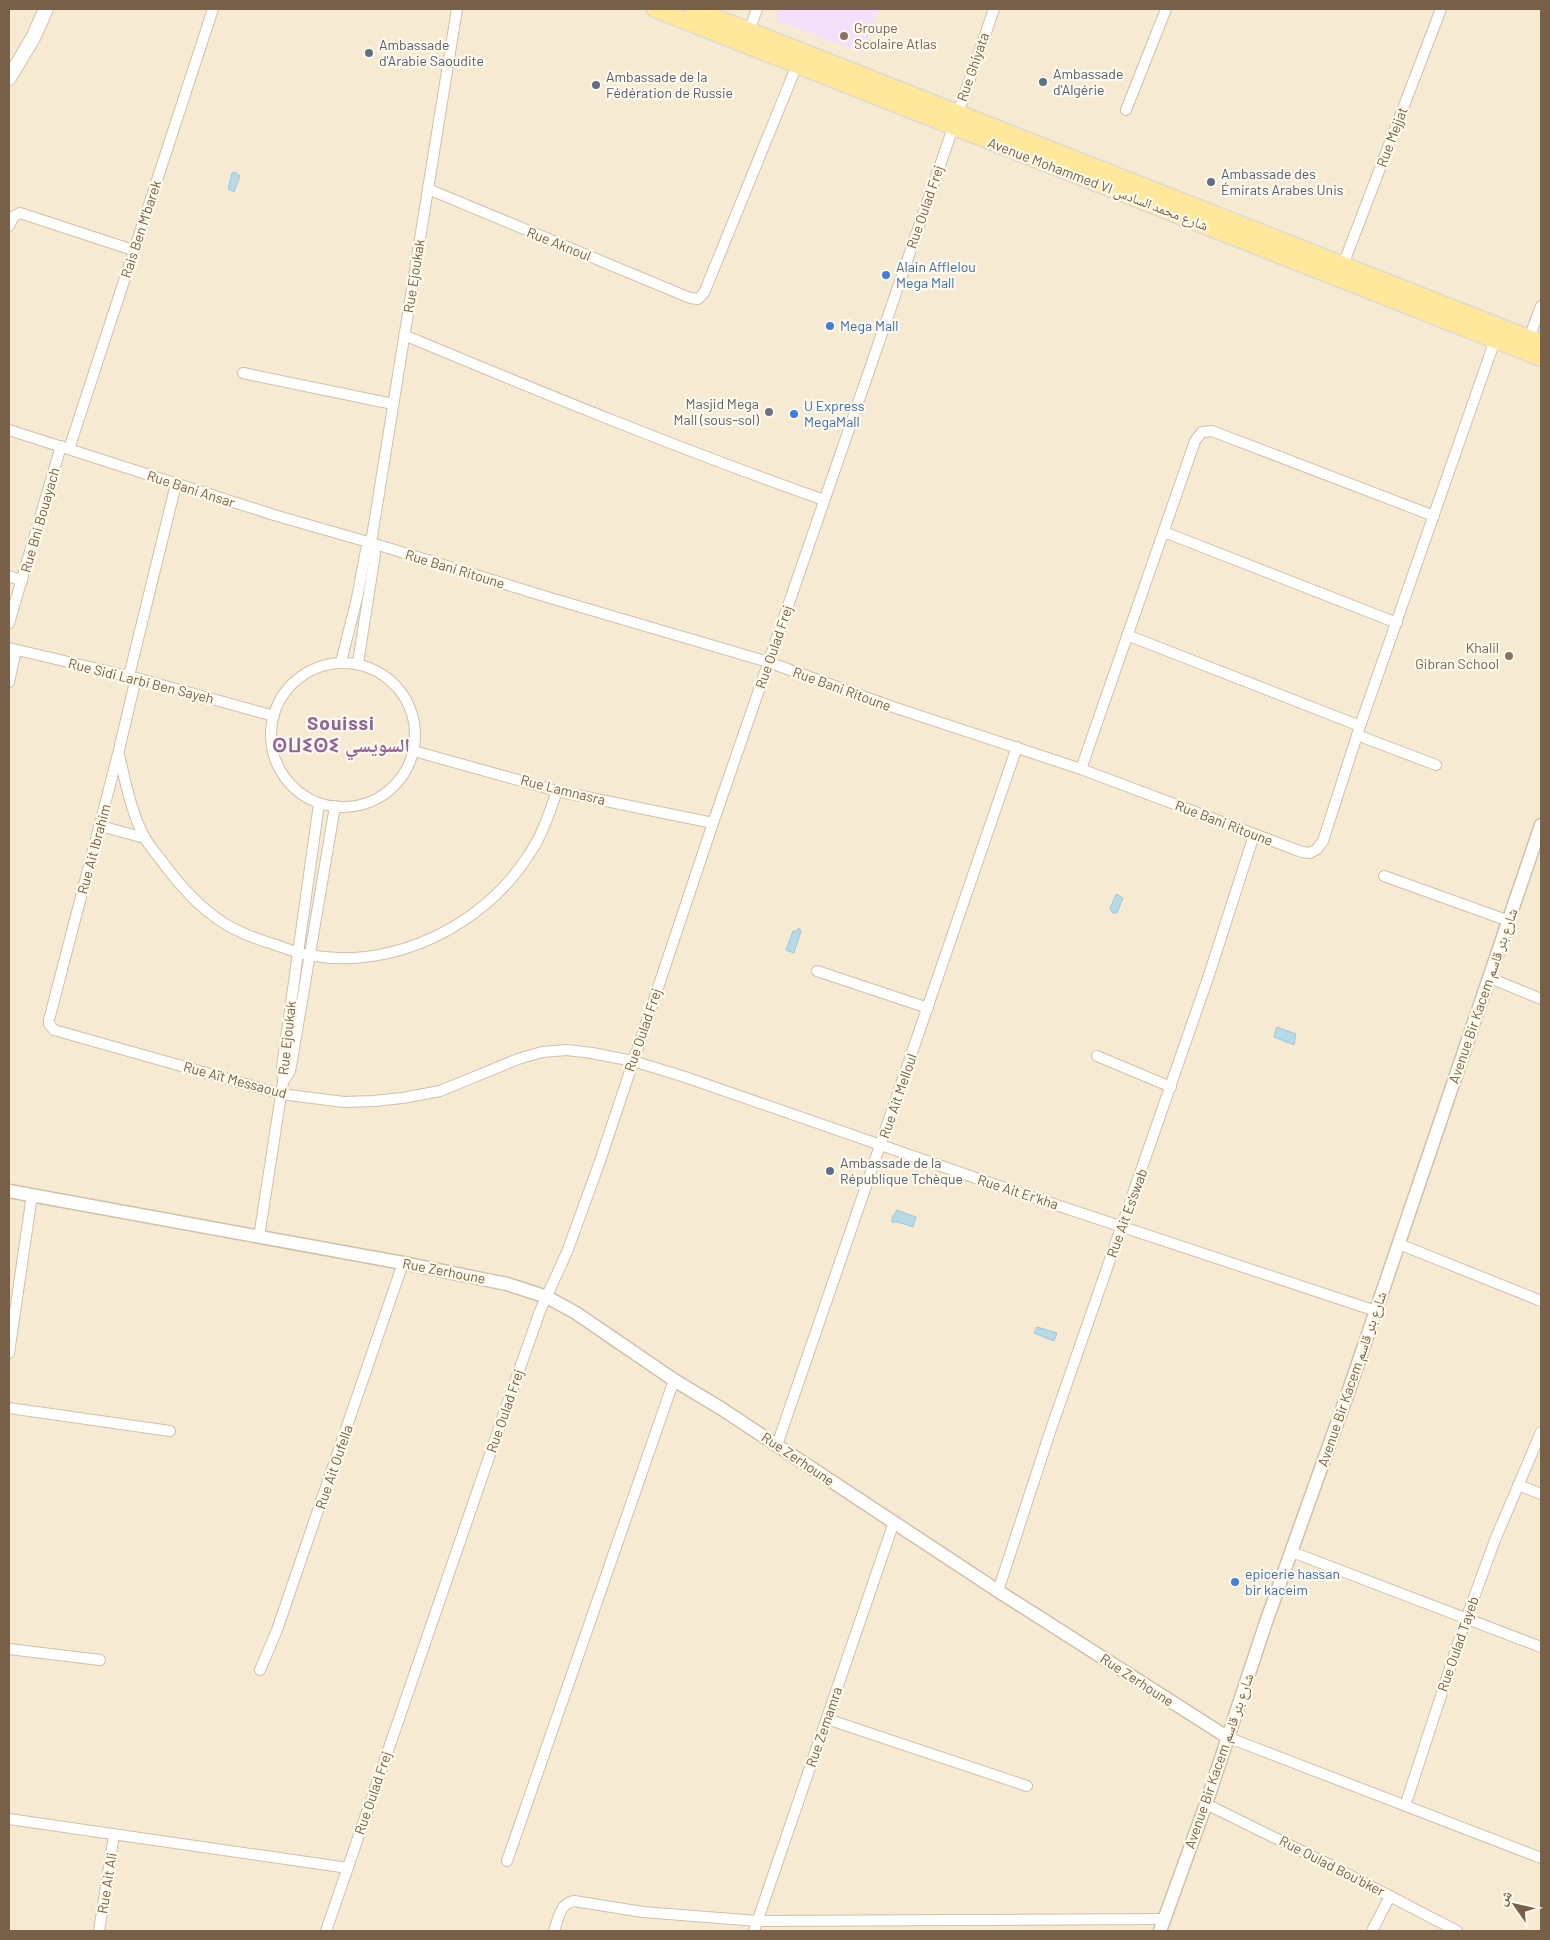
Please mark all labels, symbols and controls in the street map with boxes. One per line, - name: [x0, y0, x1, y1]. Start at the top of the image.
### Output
- place label: Groupe Scolaire Atlas: [854, 19, 937, 52]
- marker: Groupe Scolaire Atlas: [838, 30, 850, 42]
- street label: Rue Ghiyata: [953, 30, 992, 103]
- place label: Ambassade d'Arabie Saoudite: [379, 36, 484, 69]
- marker: Ambassade d'Arabie Saoudite: [363, 47, 375, 59]
- place label: Ambassade d'Algérie: [1053, 65, 1123, 98]
- place label: Ambassade de la Fédération de Russie: [606, 68, 733, 101]
- marker: Ambassade d'Algérie: [1037, 76, 1049, 88]
- marker: Ambassade de la Fédération de Russie: [590, 79, 602, 91]
- street label: Rue Mejjat: [1372, 104, 1411, 169]
- street label: Avenue Mohammed VI شارع محمد السادس: [985, 134, 1211, 235]
- street label: Rue Oulad Frej: [902, 163, 947, 251]
- place label: Ambassade des Émirats Arabes Unis: [1221, 165, 1344, 198]
- marker: Ambassade des Émirats Arabes Unis: [1205, 176, 1217, 188]
- street label: Rais Ben M’barek: [117, 178, 164, 280]
- street label: Rue Aknoul: [525, 223, 594, 264]
- street label: Rue Ejoukak: [399, 238, 428, 314]
- place label: Alain Afflelou Mega Mall: [896, 258, 976, 291]
- marker: Alain Afflelou Mega Mall: [880, 269, 892, 281]
- place label: Mega Mall: [840, 317, 899, 334]
- marker: Mega Mall: [824, 320, 836, 332]
- place label: Masjid Mega Mall (sous-sol): [674, 395, 759, 428]
- place label: U Express MegaMall: [804, 397, 865, 430]
- marker: Masjid Mega Mall (sous-sol): [763, 406, 775, 418]
- marker: U Express MegaMall: [788, 408, 800, 420]
- street label: Rue Bni Bouayach: [16, 465, 63, 574]
- street label: Rue Bani Ansar: [145, 466, 237, 511]
- street label: Rue Bani Ritoune: [403, 545, 507, 592]
- street label: Rue Oulad Frej: [751, 603, 796, 691]
- place label: Khalil Gibran School: [1415, 639, 1499, 672]
- marker: Khalil Gibran School: [1503, 650, 1515, 662]
- street label: Rue Sidi Larbi Ben Sayeh: [67, 654, 216, 707]
- street label: Rue Bani Ritoune: [791, 663, 894, 714]
- district label: Souissi ⵙⵡⵉⵙⵉ السويسي: [272, 711, 410, 761]
- street label: Rue Lamnasra: [519, 771, 607, 808]
- street label: Rue Bani Ritoune: [1173, 796, 1275, 849]
- street label: Rue Ait Ibrahim: [73, 802, 114, 896]
- street label: Avenue Bir Kacem شارع بئر قاسم: [1445, 906, 1522, 1086]
- street label: Rue Oulad Frej: [620, 986, 665, 1074]
- street label: Rue Ejoukak: [274, 1000, 299, 1076]
- street label: Rue Ait Melloul: [875, 1051, 920, 1140]
- street label: Rue Aït Messaoud: [182, 1058, 289, 1101]
- place label: Ambassade de la République Tchèque: [840, 1154, 963, 1187]
- marker: Ambassade de la République Tchèque: [824, 1165, 836, 1177]
- street label: Rue Ait Es'swab: [1103, 1166, 1151, 1260]
- street label: Rue Ait Er'kha: [976, 1170, 1061, 1213]
- street label: Rue Zerhoune: [401, 1254, 487, 1287]
- street label: Avenue Bir Kacem شارع بئر قاسم: [1314, 1289, 1391, 1469]
- street label: Rue Oulad Frej: [482, 1367, 527, 1455]
- street label: Rue Ait Oufella: [311, 1423, 356, 1511]
- street label: Rue Zerhoune: [759, 1428, 838, 1489]
- place label: epicerie hassan bir kaceim: [1245, 1565, 1340, 1598]
- marker: epicerie hassan bir kaceim: [1229, 1576, 1241, 1588]
- street label: Rue Oulad Tayeb: [1433, 1594, 1482, 1694]
- street label: Rue Zerhoune: [1097, 1650, 1177, 1710]
- street label: Avenue Bir Kacem شارع بئر قاسم: [1181, 1671, 1258, 1851]
- street label: Rue Zemamra: [802, 1684, 845, 1769]
- street label: Rue Oulad Frej: [350, 1749, 395, 1837]
- street label: Rue Oulad Bou'bker: [1277, 1832, 1388, 1899]
- street label: Rue Ait Ali: [93, 1851, 120, 1915]
- north arrow: [1490, 1880, 1540, 1930]
- text: ش: [1493, 1886, 1516, 1909]

